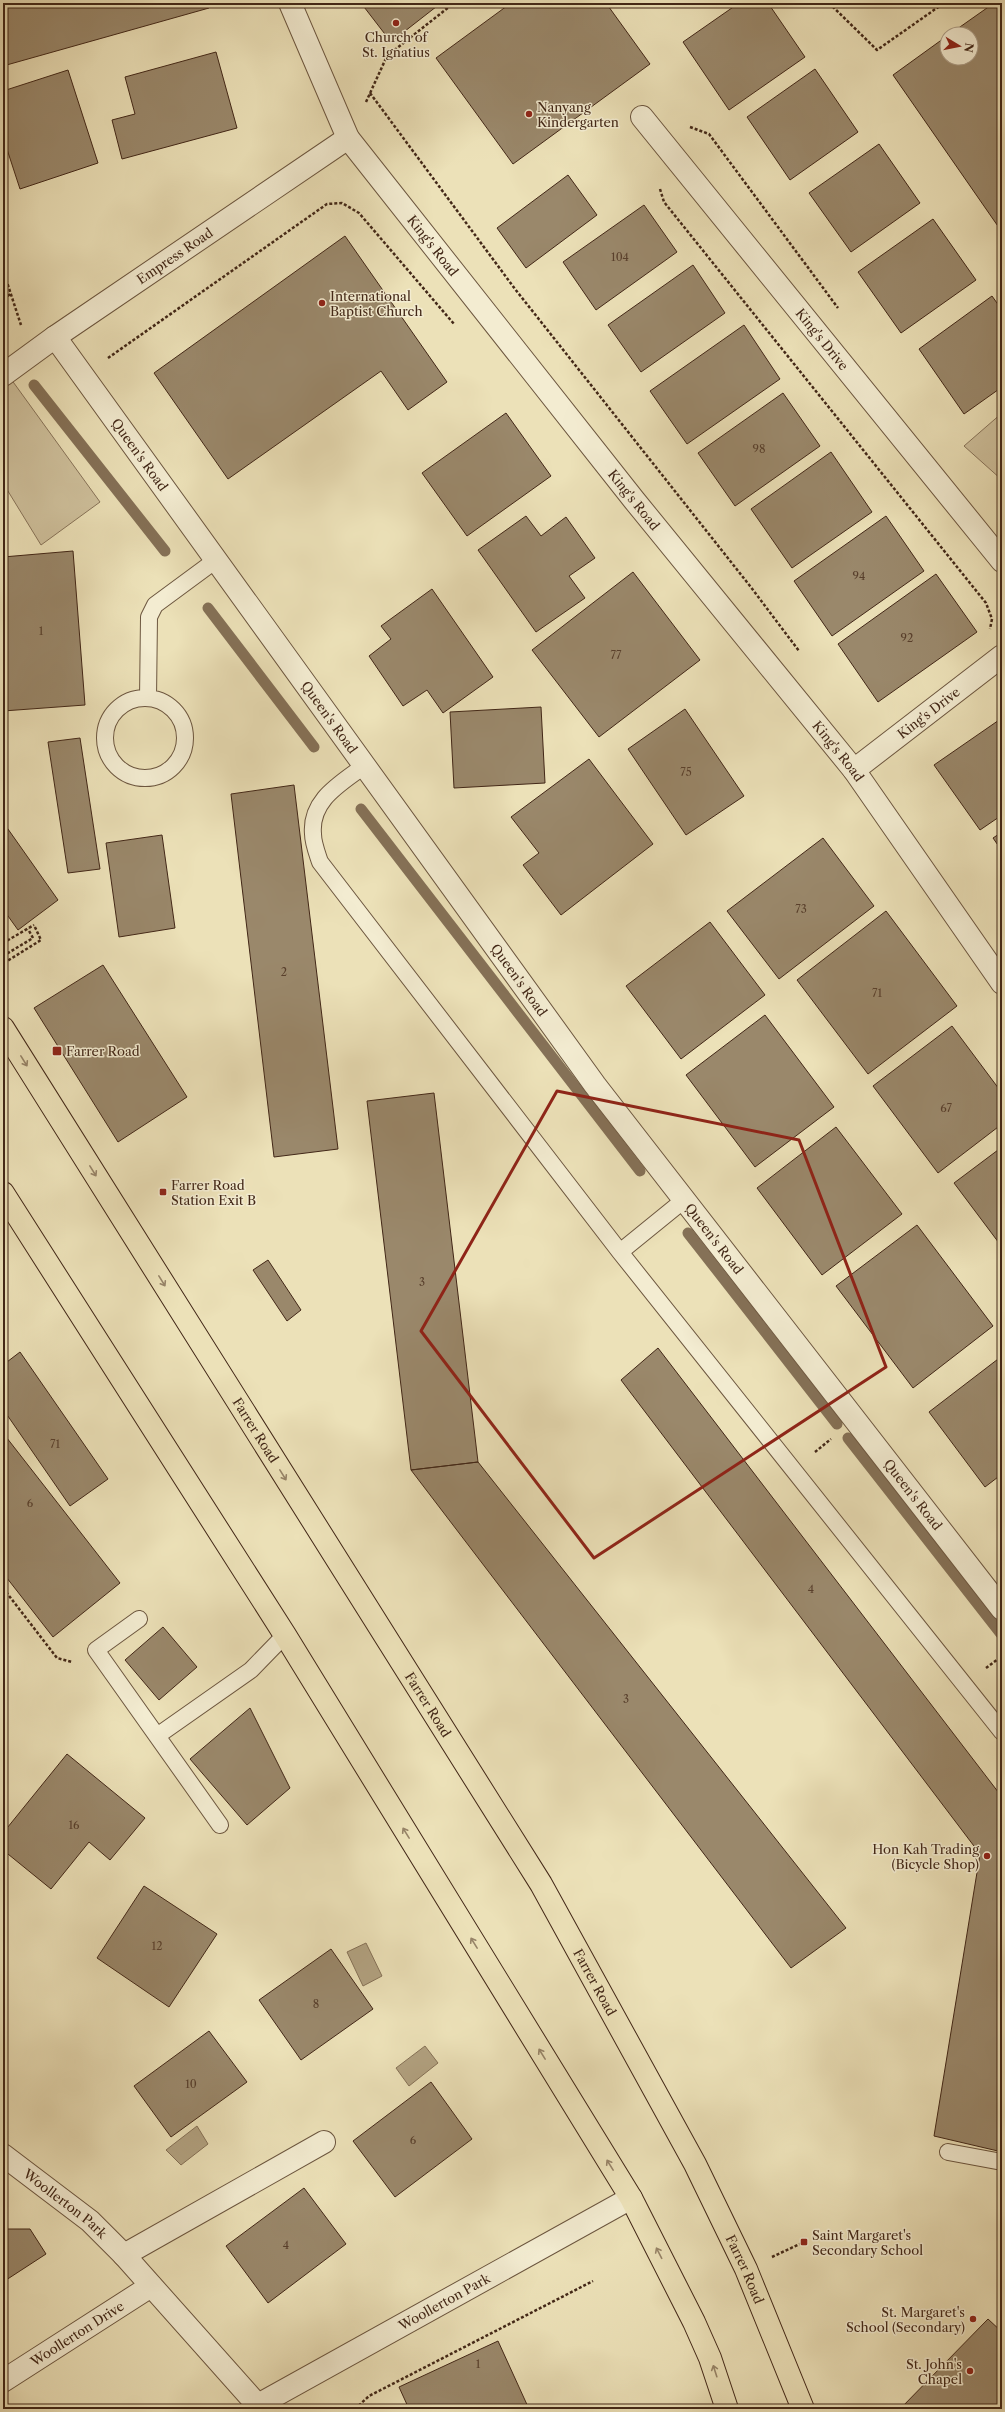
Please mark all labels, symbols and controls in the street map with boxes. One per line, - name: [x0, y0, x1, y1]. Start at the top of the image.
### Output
- marker: Church of St. Ignatius: [391, 18, 401, 28]
- north arrow: [939, 26, 979, 66]
- place label: Church of St. Ignatius: [362, 29, 430, 60]
- text: N: [961, 42, 977, 54]
- place label: Nanyang Kindergarten: [537, 99, 619, 130]
- marker: Nanyang Kindergarten: [524, 109, 534, 119]
- street label: King's Road: [404, 212, 462, 279]
- street label: Empress Road: [133, 224, 216, 287]
- house number: 104: [611, 250, 629, 264]
- place label: International Baptist Church: [330, 288, 423, 319]
- marker: International Baptist Church: [317, 298, 327, 308]
- street label: King's Drive: [792, 305, 852, 373]
- street label: Queen's Road: [108, 415, 171, 494]
- house number: 98: [753, 442, 765, 456]
- street label: King's Road: [605, 466, 663, 533]
- house number: 94: [853, 569, 865, 583]
- house number: 1: [39, 624, 44, 638]
- house number: 92: [901, 631, 913, 645]
- house number: 77: [611, 648, 622, 662]
- street label: Queen's Road: [298, 678, 361, 757]
- street label: King's Drive: [894, 683, 963, 742]
- street label: King's Road: [809, 718, 867, 784]
- house number: 75: [680, 765, 692, 779]
- house number: 73: [795, 902, 807, 916]
- street label: Queen's Road: [488, 941, 551, 1019]
- house number: 2: [281, 965, 287, 979]
- house number: 71: [872, 986, 882, 1000]
- place label: Farrer Road: [66, 1043, 140, 1059]
- marker: Farrer Road: [51, 1045, 63, 1057]
- one-way arrow: [20, 1055, 28, 1067]
- house number: 67: [940, 1101, 952, 1115]
- one-way arrow: [89, 1165, 97, 1176]
- place label: Farrer Road Station Exit B: [171, 1177, 256, 1208]
- marker: Farrer Road Station Exit B: [158, 1187, 168, 1197]
- street label: Queen's Road: [682, 1200, 747, 1277]
- house number: 3: [419, 1275, 425, 1289]
- one-way arrow: [158, 1276, 166, 1287]
- street label: Farrer Road: [229, 1395, 282, 1466]
- house number: 71: [50, 1437, 60, 1451]
- street label: Queen's Road: [881, 1456, 946, 1533]
- one-way arrow: [279, 1469, 288, 1480]
- house number: 6: [27, 1496, 34, 1510]
- house number: 4: [808, 1582, 814, 1596]
- street label: Farrer Road: [402, 1669, 455, 1740]
- house number: 3: [623, 1692, 629, 1706]
- house number: 16: [68, 1818, 80, 1832]
- one-way arrow: [402, 1827, 410, 1839]
- place label: Hon Kah Trading (Bicycle Shop): [872, 1841, 979, 1872]
- marker: Hon Kah Trading (Bicycle Shop): [982, 1851, 992, 1861]
- one-way arrow: [470, 1938, 479, 1949]
- house number: 12: [152, 1939, 162, 1953]
- street label: Farrer Road: [570, 1946, 620, 2018]
- house number: 8: [313, 1997, 319, 2011]
- one-way arrow: [538, 2048, 546, 2060]
- house number: 10: [185, 2077, 197, 2091]
- house number: 6: [410, 2133, 417, 2147]
- one-way arrow: [606, 2159, 614, 2171]
- street label: Woollerton Park: [20, 2165, 111, 2242]
- place label: Saint Margaret's Secondary School: [812, 2227, 923, 2258]
- street label: Farrer Road: [723, 2232, 767, 2306]
- marker: Saint Margaret's Secondary School: [799, 2237, 809, 2247]
- house number: 4: [283, 2238, 289, 2252]
- one-way arrow: [655, 2247, 662, 2259]
- street label: Woollerton Park: [395, 2270, 493, 2334]
- street label: Woollerton Drive: [27, 2298, 127, 2370]
- place label: St. Margaret's School (Secondary): [846, 2304, 965, 2335]
- marker: St. Margaret's School (Secondary): [968, 2314, 978, 2324]
- place label: St. John's Chapel: [906, 2356, 962, 2387]
- house number: 1: [476, 2357, 481, 2371]
- one-way arrow: [710, 2365, 718, 2377]
- marker: St. John's Chapel: [965, 2366, 975, 2376]

